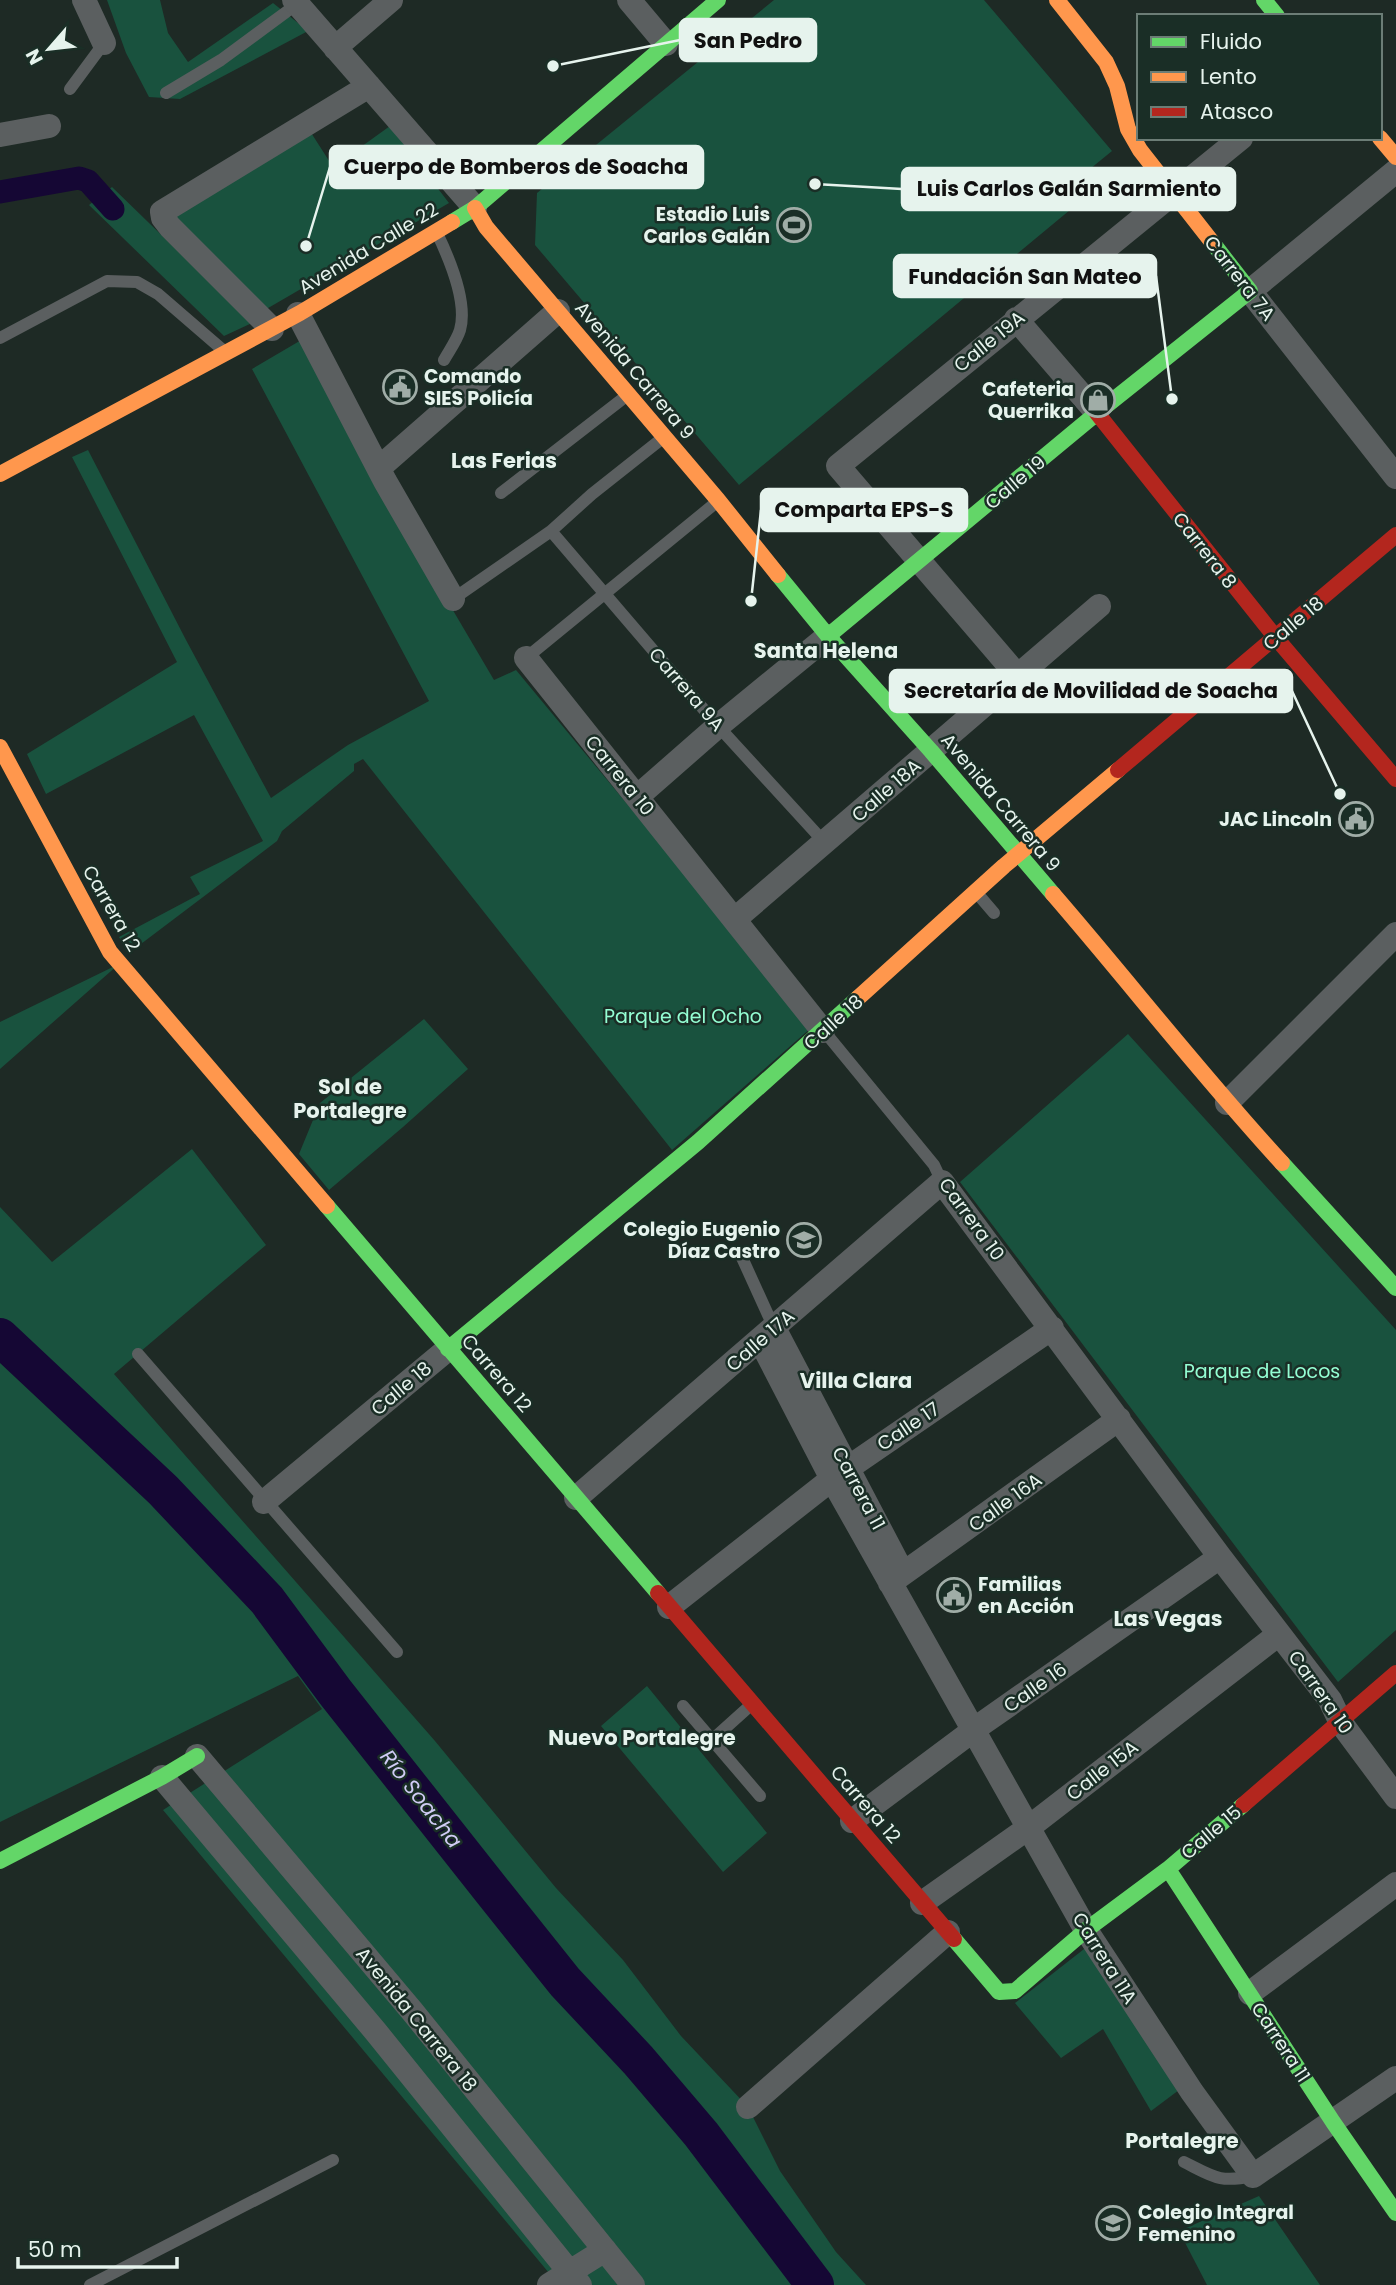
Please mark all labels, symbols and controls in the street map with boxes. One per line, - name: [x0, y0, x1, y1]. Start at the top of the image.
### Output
- north arrow: [14, 14, 84, 84]
- legend: [1137, 14, 1382, 140]
- callout: San Pedro: [680, 19, 816, 61]
- text: San Pedro: [694, 26, 802, 55]
- text: Fluido: [1200, 27, 1262, 56]
- text: N: [19, 44, 50, 69]
- text: Lento: [1200, 62, 1257, 91]
- text: Atasco: [1200, 97, 1273, 126]
- callout: Cuerpo de Bomberos de Soacha: [330, 146, 703, 188]
- text: Cuerpo de Bomberos de Soacha: [344, 152, 688, 181]
- callout: Luis Carlos Galán Sarmiento: [902, 168, 1235, 210]
- text: Luis Carlos Galán Sarmiento: [917, 174, 1221, 203]
- street label: Avenida Calle 22: [293, 196, 443, 301]
- place label: Estadio Luis Carlos Galán: [643, 201, 770, 250]
- sports icon: Estadio Luis Carlos Galán: [775, 206, 813, 244]
- street label: Carrera 7A: [1198, 230, 1282, 327]
- callout: Fundación San Mateo: [894, 255, 1156, 297]
- text: Fundación San Mateo: [908, 262, 1142, 291]
- street label: Avenida Carrera 9: [569, 295, 701, 445]
- street label: Calle 19A: [948, 304, 1031, 378]
- place label: Comando SIES Policía: [424, 363, 533, 412]
- public building icon: Comando SIES Policía: [381, 368, 419, 406]
- place label: Cafeteria Querrika: [982, 376, 1074, 425]
- shop icon: Cafeteria Querrika: [1079, 381, 1117, 419]
- district label: Las Ferias: [451, 446, 557, 475]
- street label: Calle 19: [979, 449, 1051, 516]
- callout: Comparta EPS-S: [761, 489, 967, 531]
- text: Comparta EPS-S: [775, 495, 953, 524]
- street label: Carrera 8: [1166, 506, 1243, 594]
- street label: Calle 18: [1257, 590, 1329, 657]
- district label: Santa Helena: [754, 636, 898, 665]
- street label: Carrera 9A: [643, 642, 731, 737]
- callout: Secretaría de Movilidad de Soacha: [890, 670, 1292, 712]
- text: Secretaría de Movilidad de Soacha: [904, 676, 1278, 705]
- street label: Avenida Carrera 9: [935, 727, 1067, 877]
- street label: Carrera 10: [579, 729, 660, 821]
- street label: Calle 18A: [846, 752, 927, 828]
- public building icon: JAC Lincoln: [1337, 800, 1375, 838]
- place label: JAC Lincoln: [1219, 806, 1332, 833]
- street label: Carrera 12: [76, 860, 147, 956]
- street label: Calle 18: [798, 988, 869, 1056]
- park label: Parque del Ocho: [604, 1003, 762, 1030]
- district label: Sol de Portalegre: [293, 1072, 407, 1125]
- street label: Carrera 10: [932, 1172, 1011, 1266]
- place label: Colegio Eugenio Díaz Castro: [623, 1216, 780, 1265]
- school or university icon: Colegio Eugenio Díaz Castro: [785, 1221, 823, 1259]
- street label: Calle 17A: [720, 1303, 801, 1378]
- street label: Carrera 12: [455, 1328, 538, 1418]
- street label: Calle 18: [365, 1355, 437, 1422]
- park label: Parque de Locos: [1184, 1358, 1340, 1385]
- district label: Villa Clara: [800, 1366, 912, 1395]
- street label: Calle 17: [872, 1396, 945, 1457]
- street label: Carrera 11: [825, 1442, 892, 1535]
- street label: Calle 16A: [963, 1466, 1048, 1538]
- place label: Familias en Acción: [978, 1571, 1074, 1620]
- public building icon: Familias en Acción: [935, 1576, 973, 1614]
- district label: Las Vegas: [1114, 1604, 1222, 1633]
- street label: Carrera 10: [1282, 1645, 1359, 1740]
- street label: Calle 16: [998, 1656, 1072, 1719]
- district label: Nuevo Portalegre: [548, 1723, 736, 1752]
- street label: Calle 15A: [1061, 1734, 1144, 1807]
- water label: Río Soacha: [374, 1743, 469, 1854]
- street label: Carrera 12: [824, 1759, 907, 1849]
- street label: Calle 15: [1175, 1799, 1247, 1866]
- street label: Carrera 11A: [1066, 1907, 1144, 2009]
- street label: Avenida Carrera 18: [350, 1941, 484, 2098]
- street label: Carrera 11: [1245, 1997, 1317, 2088]
- district label: Portalegre: [1125, 2126, 1239, 2155]
- place label: Colegio Integral Femenino: [1138, 2199, 1294, 2248]
- school or university icon: Colegio Integral Femenino: [1094, 2204, 1132, 2242]
- scale bar: [18, 2226, 177, 2270]
- text: 50 m: [28, 2235, 82, 2264]

